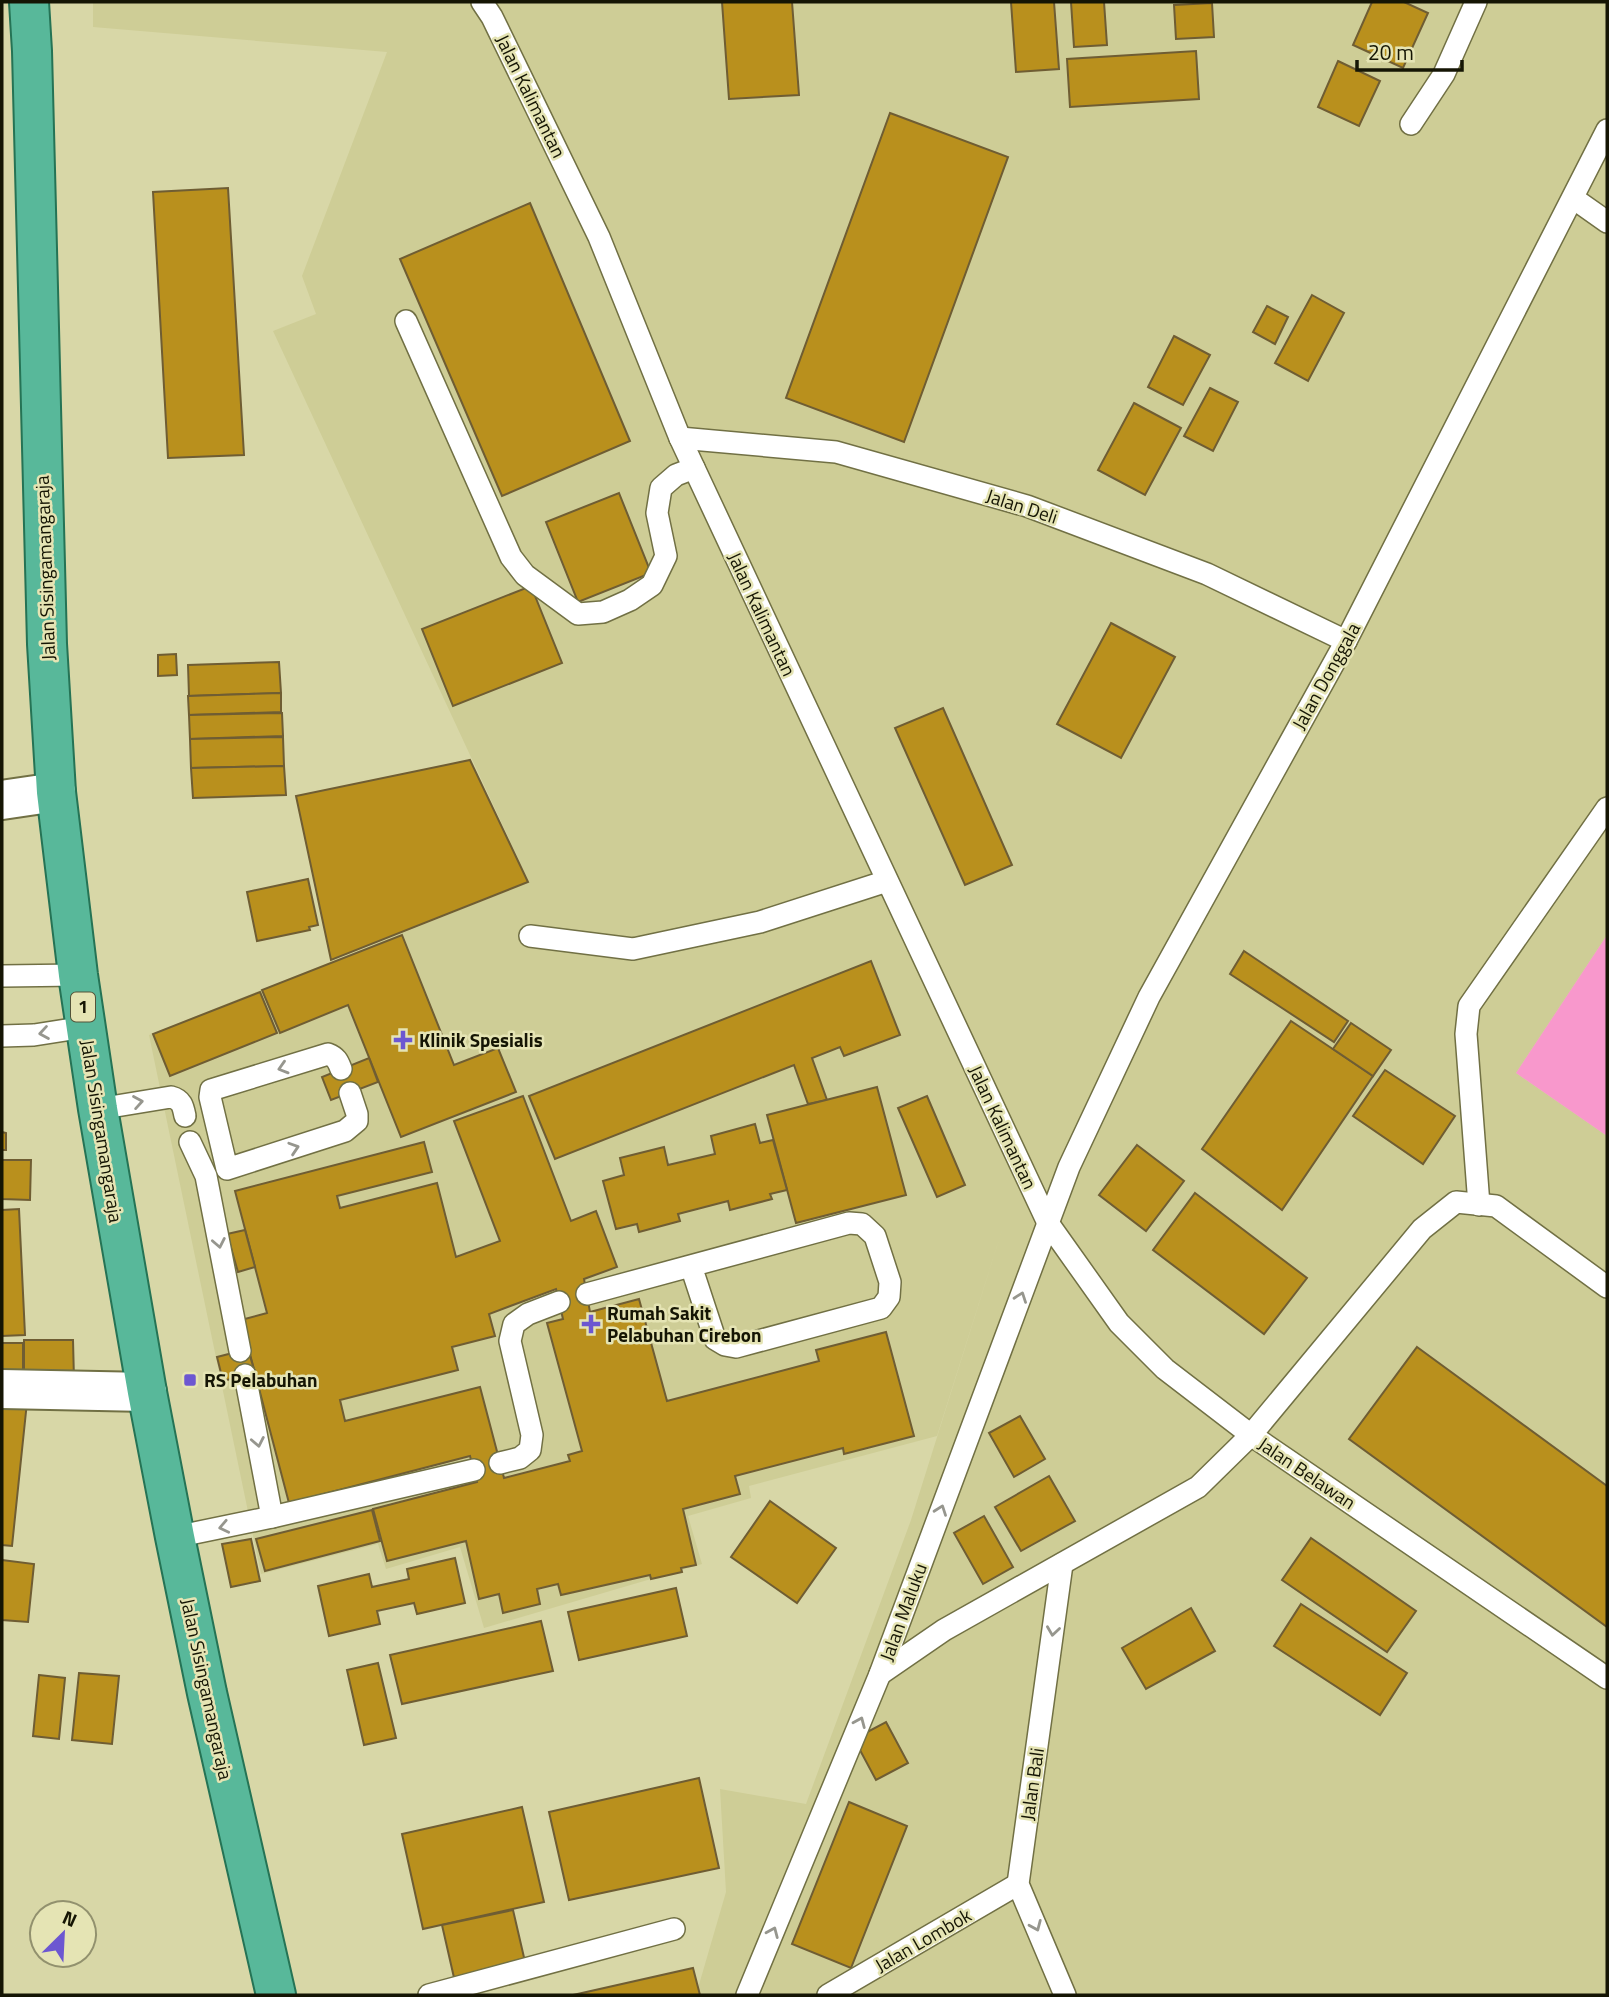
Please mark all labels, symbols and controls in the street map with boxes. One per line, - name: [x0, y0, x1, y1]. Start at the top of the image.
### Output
- scale bar: [1357, 28, 1462, 72]
- street label: Jalan Kalimantan: [489, 29, 574, 162]
- text: 20 m: [1368, 36, 1414, 68]
- street label: Jalan Sisingamangaraja: [27, 475, 62, 661]
- street label: Jalan Deli: [983, 480, 1062, 531]
- street label: Jalan Kalimantan: [721, 547, 804, 681]
- street label: Jalan Donggala: [1284, 616, 1367, 735]
- road number: 1: [71, 992, 95, 1022]
- one-way arrow: [38, 1025, 50, 1040]
- place label: Klinik Spesialis: [419, 1025, 543, 1054]
- marker: Klinik Spesialis: [393, 1030, 413, 1050]
- street label: Jalan Sisingamangaraja: [74, 1037, 131, 1225]
- one-way arrow: [277, 1059, 289, 1074]
- street label: Jalan Kalimantan: [962, 1060, 1045, 1194]
- one-way arrow: [132, 1095, 144, 1110]
- one-way arrow: [288, 1141, 300, 1156]
- one-way arrow: [210, 1237, 225, 1249]
- one-way arrow: [1013, 1291, 1027, 1303]
- place label: Rumah Sakit Pelabuhan Cirebon: [607, 1298, 761, 1349]
- marker: Rumah Sakit Pelabuhan Cirebon: [581, 1314, 601, 1334]
- place label: RS Pelabuhan: [204, 1365, 318, 1394]
- marker: RS Pelabuhan: [182, 1372, 198, 1388]
- street label: Jalan Belawan: [1252, 1429, 1362, 1516]
- one-way arrow: [250, 1436, 265, 1448]
- one-way arrow: [933, 1504, 947, 1516]
- one-way arrow: [218, 1519, 230, 1534]
- street label: Jalan Maluku: [871, 1559, 934, 1665]
- street label: Jalan Sisingamangaraja: [174, 1595, 241, 1783]
- one-way arrow: [1046, 1625, 1061, 1637]
- one-way arrow: [852, 1717, 866, 1729]
- street label: Jalan Bali: [1012, 1746, 1051, 1822]
- north arrow: [28, 1899, 98, 1969]
- street label: Jalan Lombok: [869, 1900, 976, 1979]
- text: N: [58, 1902, 82, 1934]
- one-way arrow: [1027, 1919, 1041, 1931]
- one-way arrow: [764, 1927, 778, 1939]

